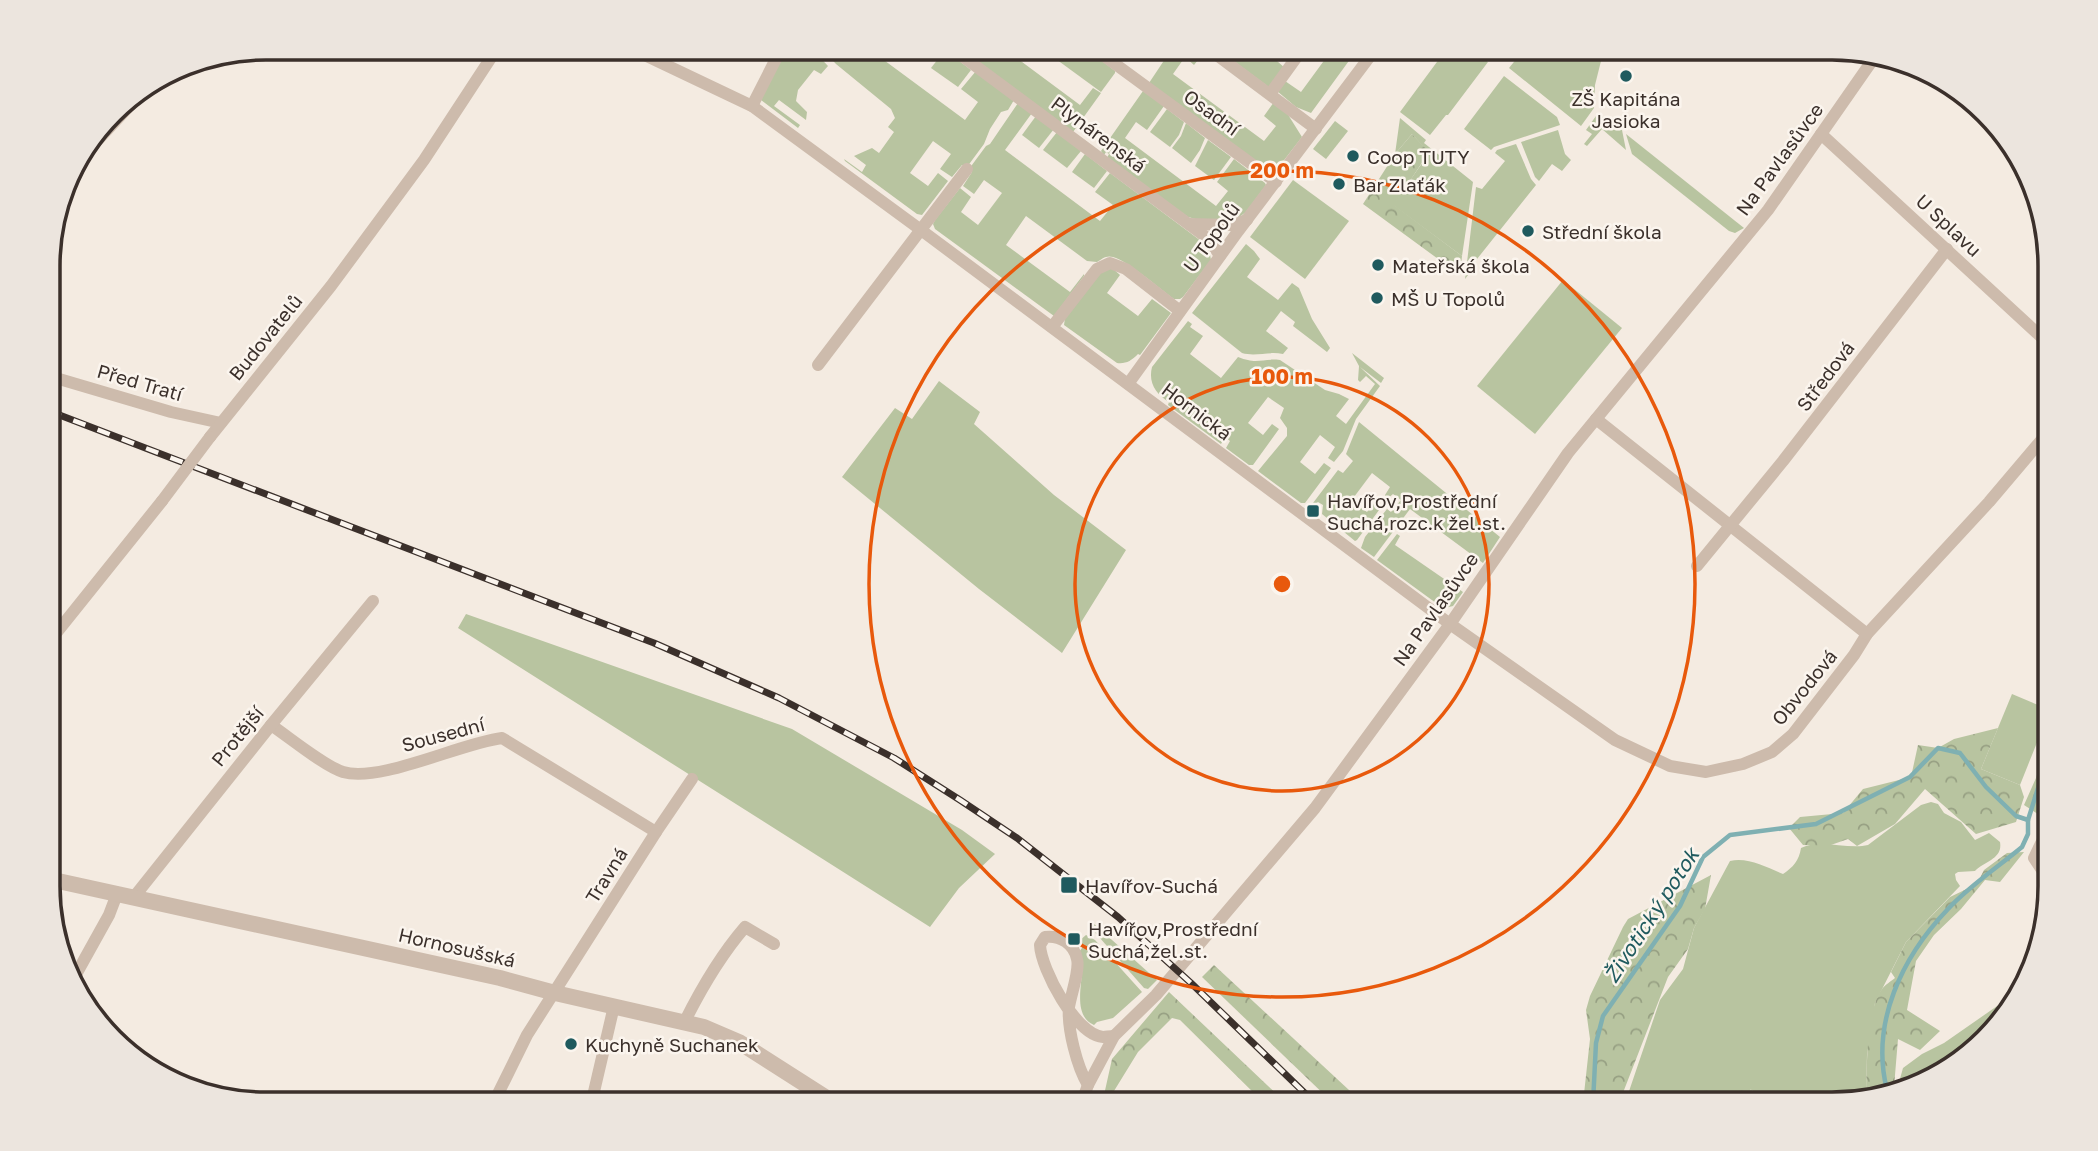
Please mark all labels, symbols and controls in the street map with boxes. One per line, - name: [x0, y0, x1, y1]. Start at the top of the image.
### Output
- marker: ZŠ Kapitána Jasioka: [1618, 68, 1634, 84]
- street label: Osadní: [1180, 84, 1246, 141]
- place label: ZŠ Kapitána Jasioka: [1571, 87, 1681, 132]
- street label: Plynárenská: [1047, 91, 1151, 177]
- street label: Na Pavlasůvce: [1731, 98, 1827, 220]
- place label: Coop TUTY: [1367, 145, 1469, 168]
- marker: Coop TUTY: [1345, 148, 1361, 164]
- text: 200 m: [1250, 157, 1314, 183]
- place label: Bar Zlaťák: [1353, 173, 1446, 196]
- marker: Bar Zlaťák: [1331, 176, 1347, 192]
- street label: U Splavu: [1912, 189, 1986, 261]
- street label: U Topolů: [1178, 198, 1244, 276]
- place label: Střední škola: [1542, 220, 1662, 243]
- marker: Střední škola: [1520, 223, 1536, 239]
- place label: Mateřská škola: [1392, 254, 1530, 277]
- marker: Mateřská škola: [1370, 257, 1386, 273]
- place label: MŠ U Topolů: [1391, 287, 1505, 310]
- street label: Budovatelů: [223, 289, 307, 385]
- marker: MŠ U Topolů: [1369, 290, 1385, 306]
- street label: Středová: [1791, 337, 1859, 415]
- street label: Před Tratí: [95, 359, 187, 406]
- text: 100 m: [1251, 363, 1313, 389]
- street label: Hornická: [1157, 377, 1237, 445]
- place label: Havířov,Prostřední Suchá,rozc.k žel.st.: [1327, 489, 1506, 534]
- marker: Havířov,Prostřední Suchá,rozc.k žel.st.: [1305, 503, 1321, 519]
- street label: Na Pavlasůvce: [1387, 548, 1483, 670]
- centre of rings: [1270, 572, 1294, 596]
- street label: Obvodová: [1767, 645, 1841, 729]
- street label: Protější: [206, 700, 269, 770]
- street label: Sousední: [399, 711, 489, 756]
- water label: Životický potok: [1598, 841, 1705, 987]
- street label: Travná: [580, 843, 632, 907]
- place label: Havířov-Suchá: [1085, 874, 1218, 897]
- marker: Havířov-Suchá: [1059, 875, 1079, 895]
- place label: Havířov,Prostřední Suchá,žel.st.: [1088, 917, 1260, 962]
- street label: Hornosušská: [396, 922, 518, 972]
- marker: Havířov,Prostřední Suchá,žel.st.: [1066, 931, 1082, 947]
- place label: Kuchyně Suchanek: [585, 1033, 759, 1056]
- marker: Kuchyně Suchanek: [563, 1036, 579, 1052]

